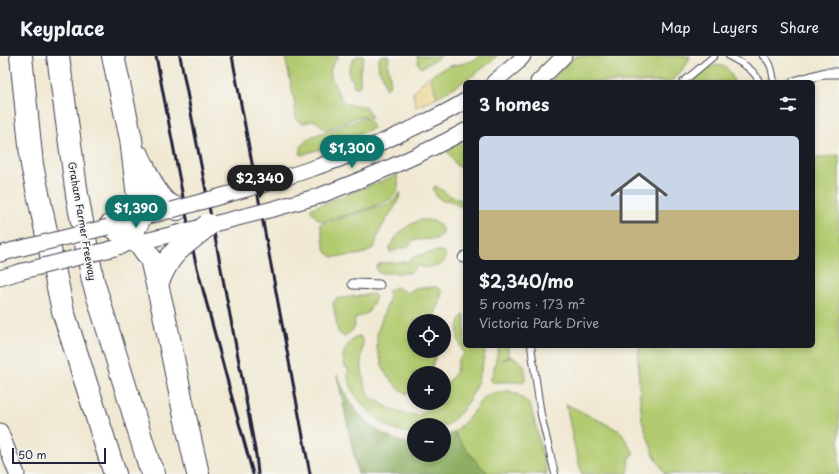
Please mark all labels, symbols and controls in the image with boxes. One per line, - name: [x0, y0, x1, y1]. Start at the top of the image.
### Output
- text: Keyplace: [20, 14, 105, 42]
- text: Map: [661, 17, 691, 38]
- text: Layers: [713, 17, 758, 38]
- text: Share: [780, 17, 819, 38]
- text: 3 homes: [479, 91, 549, 117]
- icon: filters: [777, 93, 799, 115]
- pin: $1,300: [319, 135, 385, 169]
- text: $1,300: [329, 138, 375, 157]
- street label: Graham Farmer Freeway: [64, 160, 101, 282]
- icon: home: [603, 162, 675, 234]
- pin: $2,340: [227, 165, 293, 199]
- text: $2,340: [236, 168, 284, 187]
- pin: $1,390: [103, 195, 169, 229]
- text: $1,390: [114, 198, 158, 217]
- text: $2,340/mo: [479, 268, 573, 294]
- text: 5 rooms · 173 m²: [479, 294, 585, 313]
- text: Victoria Park Drive: [479, 313, 599, 332]
- map controls: [407, 314, 451, 462]
- button: locate: [407, 314, 451, 358]
- button: +: [407, 366, 451, 410]
- button: −: [407, 418, 451, 462]
- scale bar: [12, 446, 106, 465]
- text: 50 m: [18, 446, 47, 463]

